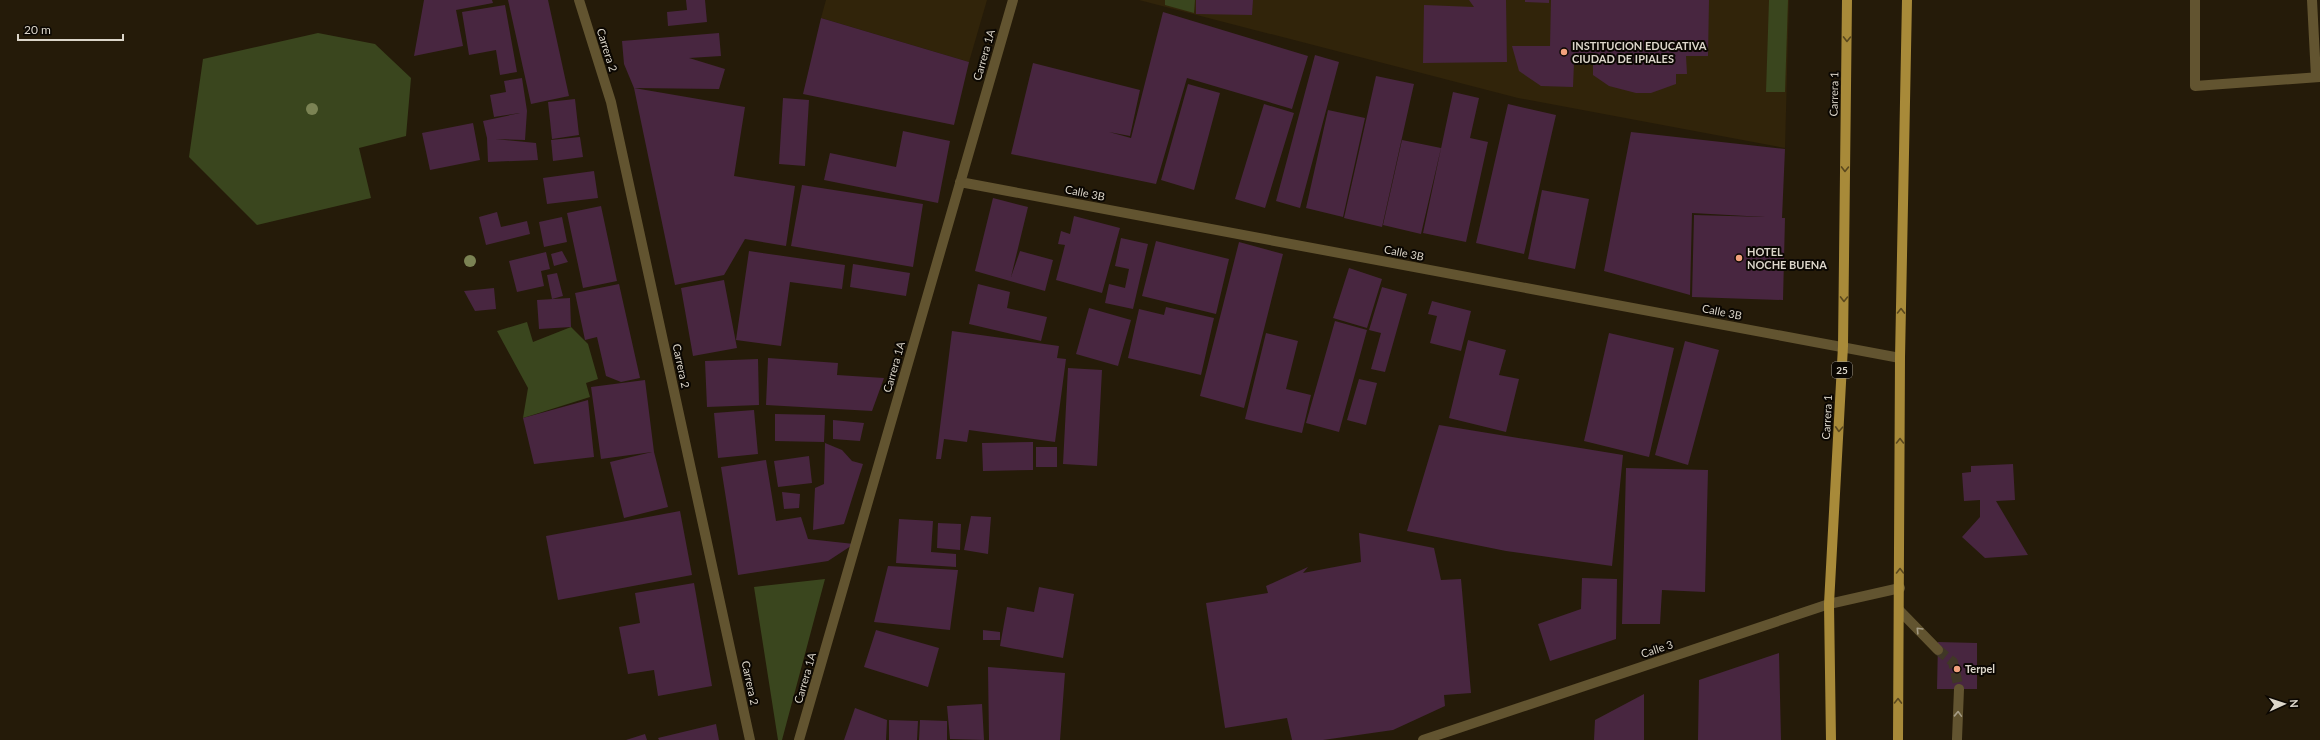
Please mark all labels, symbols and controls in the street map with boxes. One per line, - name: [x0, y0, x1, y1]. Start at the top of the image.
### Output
- scale bar: [18, 16, 123, 42]
- text: 20 m: [24, 22, 51, 37]
- street label: Carrera 2: [595, 26, 620, 73]
- street label: Carrera 1A: [970, 27, 997, 82]
- one-way arrow: [1843, 36, 1851, 42]
- place label: INSTITUCION EDUCATIVA CIUDAD DE IPIALES: [1572, 39, 1707, 65]
- marker: INSTITUCION EDUCATIVA CIUDAD DE IPIALES: [1559, 47, 1569, 57]
- street label: Carrera 1: [1827, 71, 1840, 117]
- one-way arrow: [1841, 166, 1849, 172]
- street label: Calle 3B: [1064, 182, 1106, 203]
- street label: Calle 3B: [1383, 242, 1425, 263]
- place label: HOTEL NOCHE BUENA: [1747, 245, 1827, 271]
- marker: HOTEL NOCHE BUENA: [1734, 253, 1744, 263]
- one-way arrow: [1840, 296, 1848, 302]
- street label: Calle 3B: [1701, 301, 1743, 322]
- one-way arrow: [1897, 308, 1905, 314]
- street label: Carrera 1A: [880, 339, 907, 394]
- street label: Carrera 2: [670, 343, 693, 389]
- road number: 25: [1832, 362, 1852, 378]
- street label: Carrera 1: [1819, 394, 1834, 440]
- one-way arrow: [1834, 426, 1843, 432]
- one-way arrow: [1896, 438, 1904, 444]
- one-way arrow: [1896, 568, 1904, 574]
- one-way arrow: [1916, 627, 1924, 635]
- street label: Calle 3: [1639, 637, 1675, 660]
- street label: Carrera 1A: [791, 650, 818, 705]
- street label: Carrera 2: [739, 660, 762, 706]
- place label: Terpel: [1965, 662, 1995, 675]
- marker: Terpel: [1952, 664, 1962, 674]
- north arrow: [2264, 684, 2304, 724]
- one-way arrow: [1894, 698, 1902, 704]
- text: N: [2288, 699, 2301, 708]
- one-way arrow: [1953, 711, 1962, 717]

